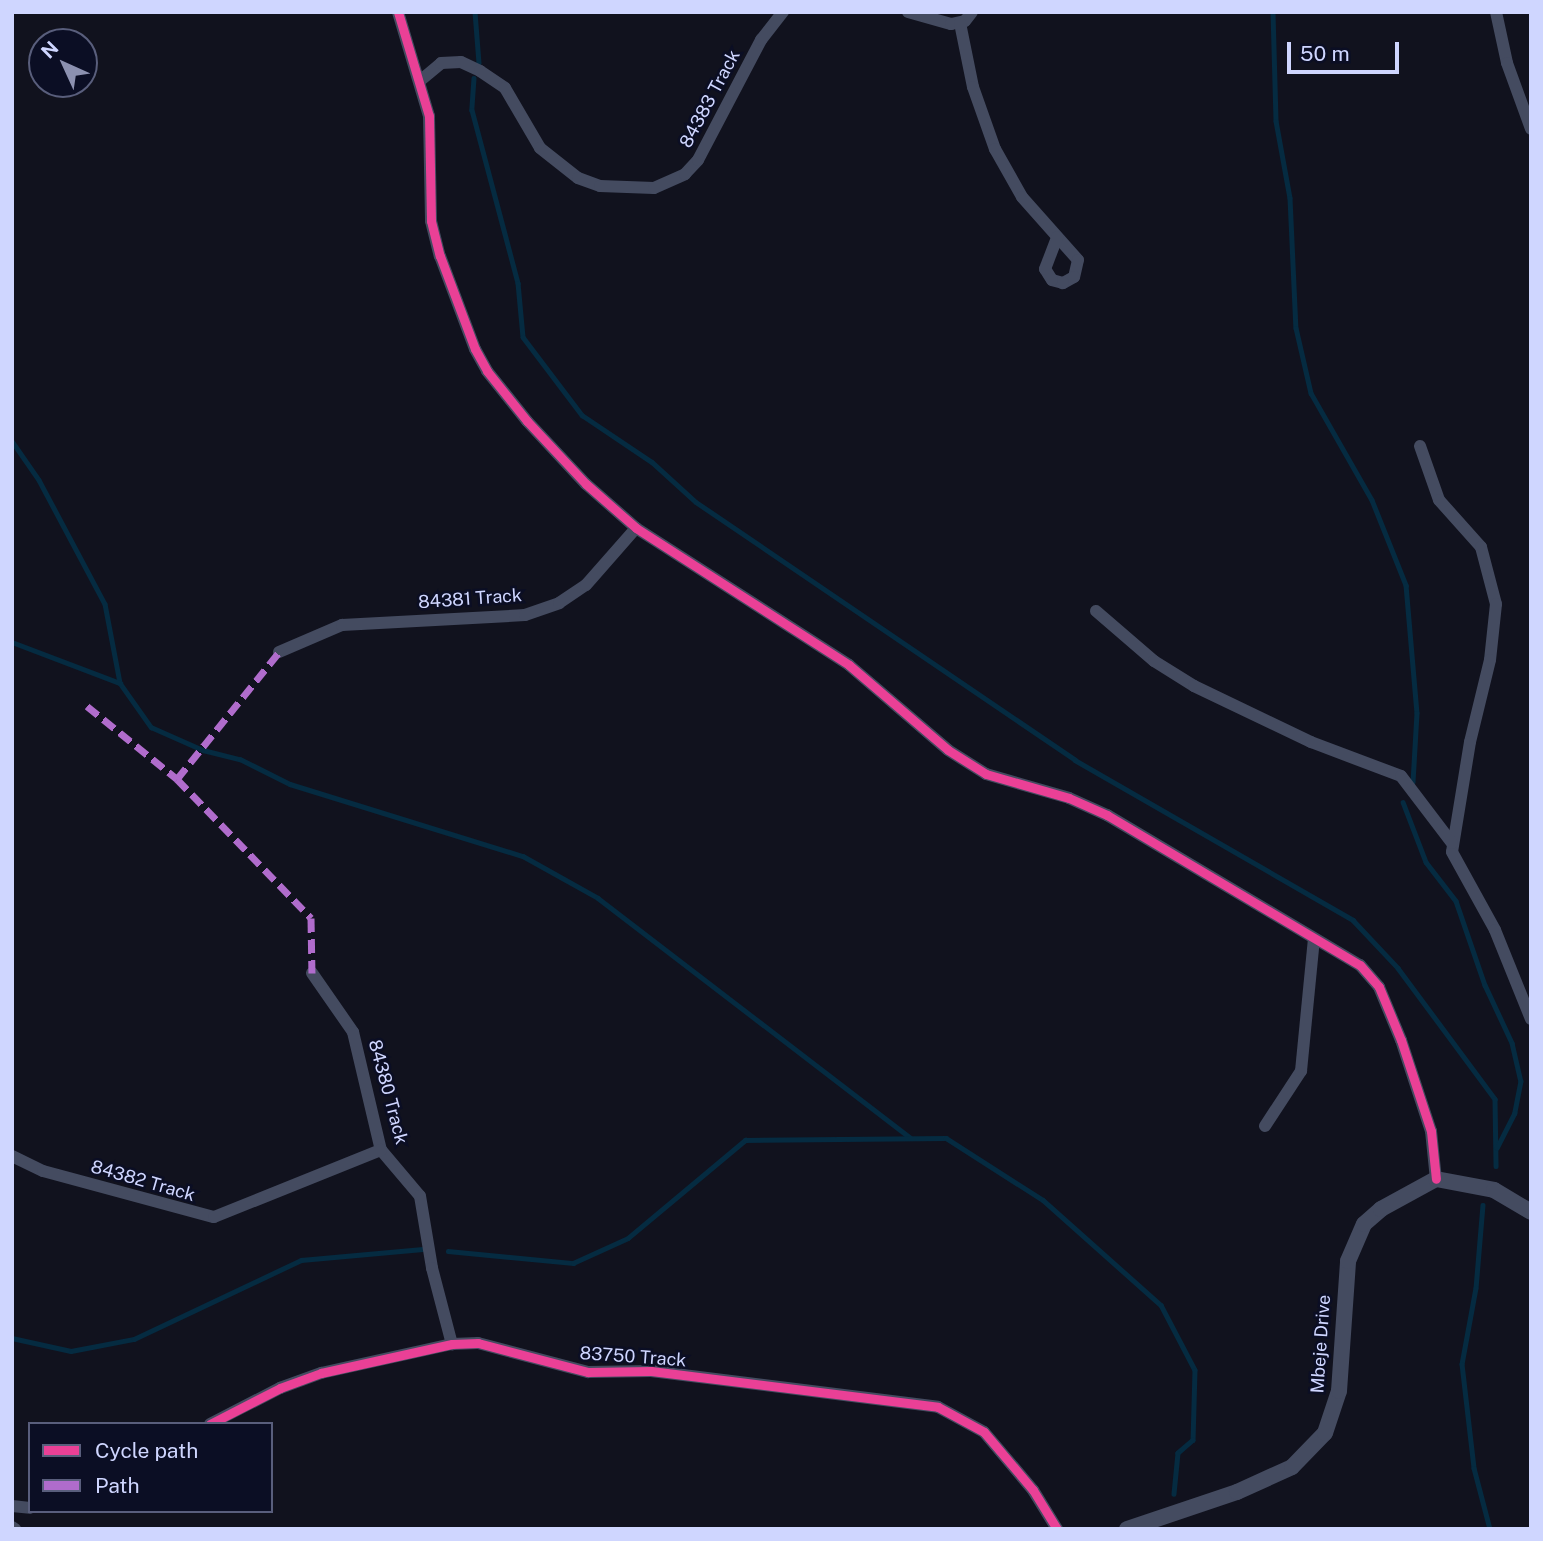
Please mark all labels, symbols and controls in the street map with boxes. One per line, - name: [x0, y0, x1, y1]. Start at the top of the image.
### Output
- north arrow: [28, 28, 98, 98]
- scale bar: [1291, 28, 1403, 72]
- text: N: [37, 37, 63, 63]
- text: 50 m: [1300, 41, 1350, 66]
- street label: 84383 Track: [675, 46, 745, 152]
- street label: 84381 Track: [417, 585, 523, 613]
- street label: 84380 Track: [364, 1037, 412, 1147]
- street label: 84382 Track: [88, 1156, 198, 1206]
- street label: Mbeje Drive: [1307, 1294, 1335, 1394]
- street label: 83750 Track: [579, 1343, 687, 1371]
- legend: [28, 1422, 273, 1513]
- text: Cycle path: [95, 1438, 198, 1463]
- text: Path: [95, 1473, 140, 1498]

